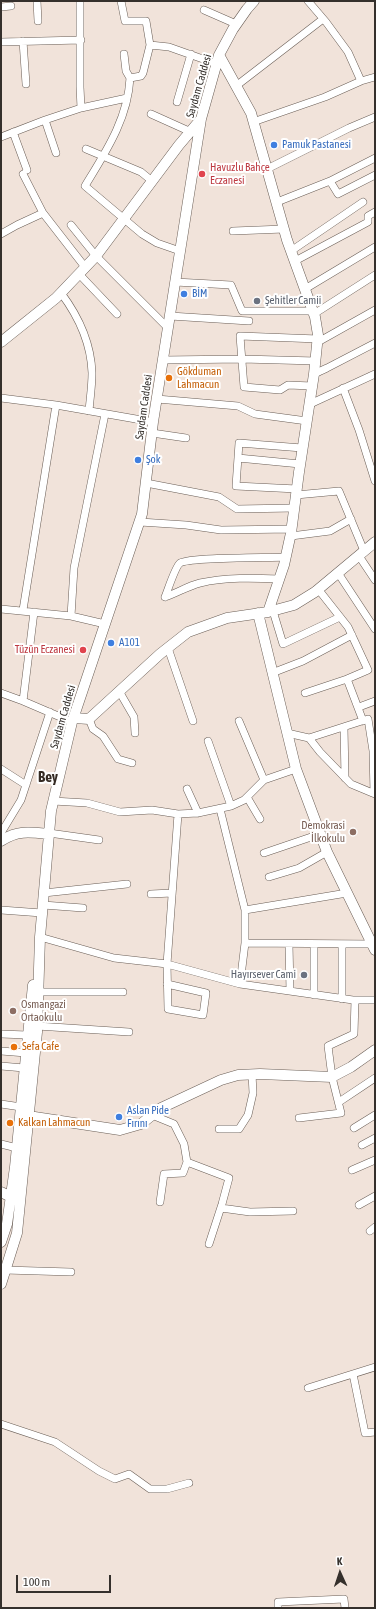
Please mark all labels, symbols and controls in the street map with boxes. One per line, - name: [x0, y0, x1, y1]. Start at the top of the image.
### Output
- street label: Saydam Caddesi: [184, 53, 214, 119]
- place label: Pamuk Pastanesi: [282, 138, 351, 152]
- marker: Pamuk Pastanesi: [269, 140, 279, 150]
- place label: Havuzlu Bahçe Eczanesi: [210, 161, 270, 187]
- marker: Havuzlu Bahçe Eczanesi: [197, 169, 207, 179]
- place label: BİM: [192, 287, 207, 301]
- marker: BİM: [179, 289, 189, 299]
- place label: Şehitler Camii: [265, 294, 321, 308]
- marker: Şehitler Camii: [252, 296, 262, 306]
- place label: Gökduman Lahmacun: [177, 365, 222, 391]
- street label: Saydam Caddesi: [133, 373, 155, 441]
- marker: Gökduman Lahmacun: [164, 373, 174, 383]
- place label: Şok: [146, 453, 161, 467]
- marker: Şok: [133, 455, 143, 465]
- place label: A101: [119, 636, 140, 650]
- marker: A101: [106, 638, 116, 648]
- place label: Tüzün Eczanesi: [15, 643, 75, 657]
- marker: Tüzün Eczanesi: [78, 645, 88, 655]
- street label: Saydam Caddesi: [48, 684, 78, 750]
- district label: Bey: [38, 768, 58, 786]
- place label: Demokrasi İlkokulu: [301, 819, 345, 845]
- marker: Demokrasi İlkokulu: [348, 827, 358, 837]
- place label: Hayırsever Cami: [231, 968, 296, 982]
- marker: Hayırsever Cami: [299, 970, 309, 980]
- place label: Osmangazi Ortaokulu: [21, 998, 66, 1024]
- marker: Osmangazi Ortaokulu: [8, 1006, 18, 1016]
- place label: Sefa Cafe: [22, 1040, 59, 1054]
- marker: Sefa Cafe: [9, 1042, 19, 1052]
- place label: Aslan Pide Fırını: [127, 1104, 169, 1130]
- marker: Aslan Pide Fırını: [114, 1112, 124, 1122]
- place label: Kalkan Lahmacun: [18, 1116, 90, 1130]
- marker: Kalkan Lahmacun: [5, 1118, 15, 1128]
- north arrow: [320, 1553, 360, 1593]
- text: K: [336, 1555, 342, 1567]
- scale bar: [18, 1567, 113, 1593]
- text: 100 m: [23, 1575, 50, 1589]

